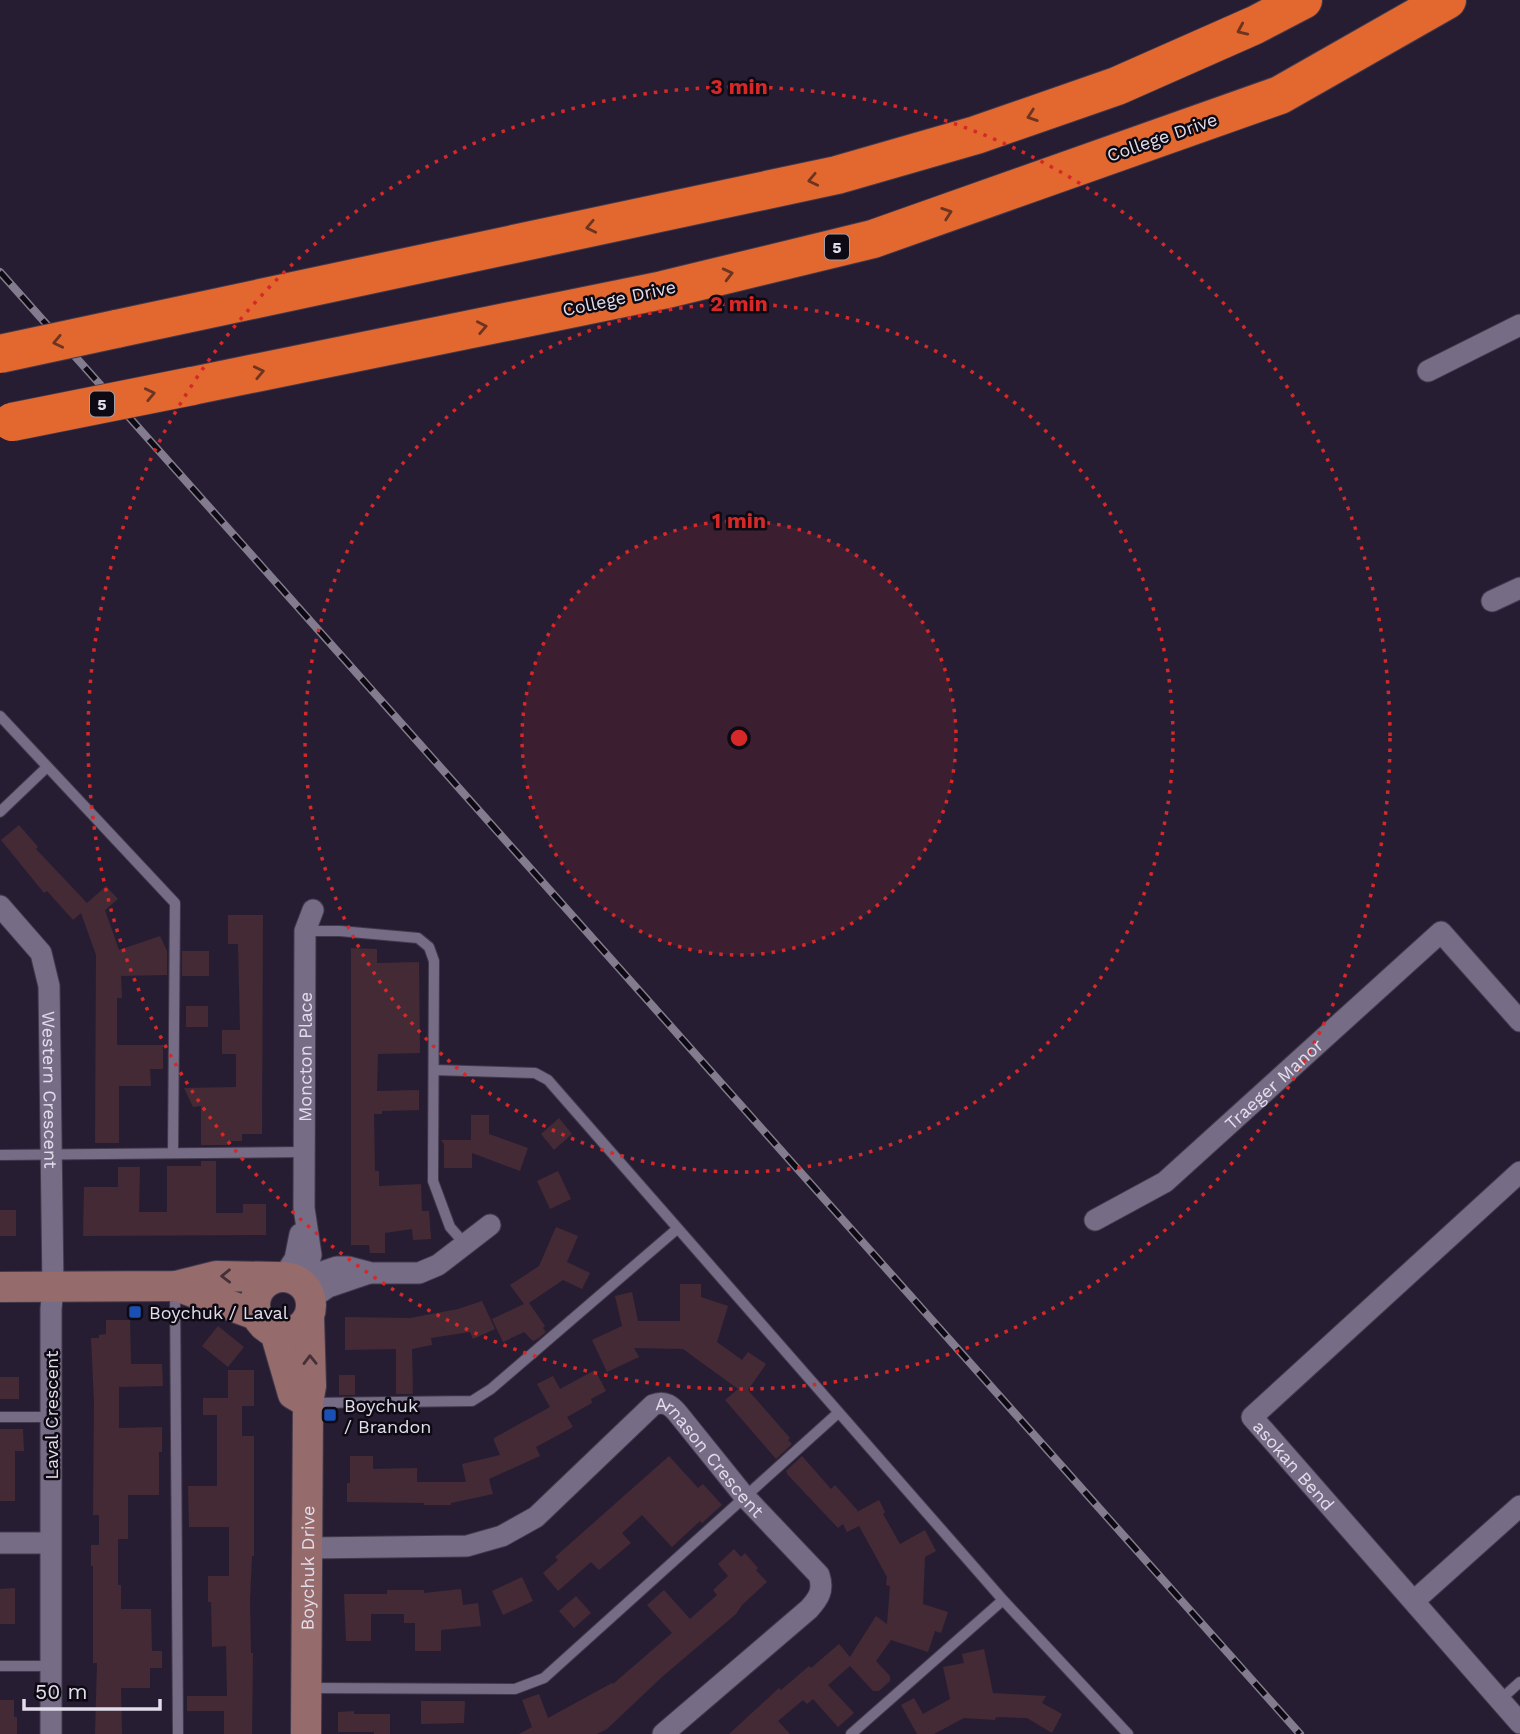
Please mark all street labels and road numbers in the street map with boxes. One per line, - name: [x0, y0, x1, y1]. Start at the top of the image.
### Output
- street label: College Drive: [1104, 108, 1220, 166]
- road number: 5: [825, 234, 849, 260]
- street label: College Drive: [560, 276, 678, 320]
- road number: 5: [90, 392, 114, 416]
- street label: Moncton Place: [294, 992, 315, 1122]
- street label: Western Crescent: [39, 1011, 62, 1169]
- street label: Traeger Manor: [1220, 1034, 1327, 1134]
- street label: Laval Crescent: [41, 1350, 62, 1480]
- street label: Arnason Crescent: [655, 1393, 769, 1521]
- street label: asokan Bend: [1249, 1416, 1339, 1514]
- street label: Boychuk Drive: [296, 1506, 318, 1630]

